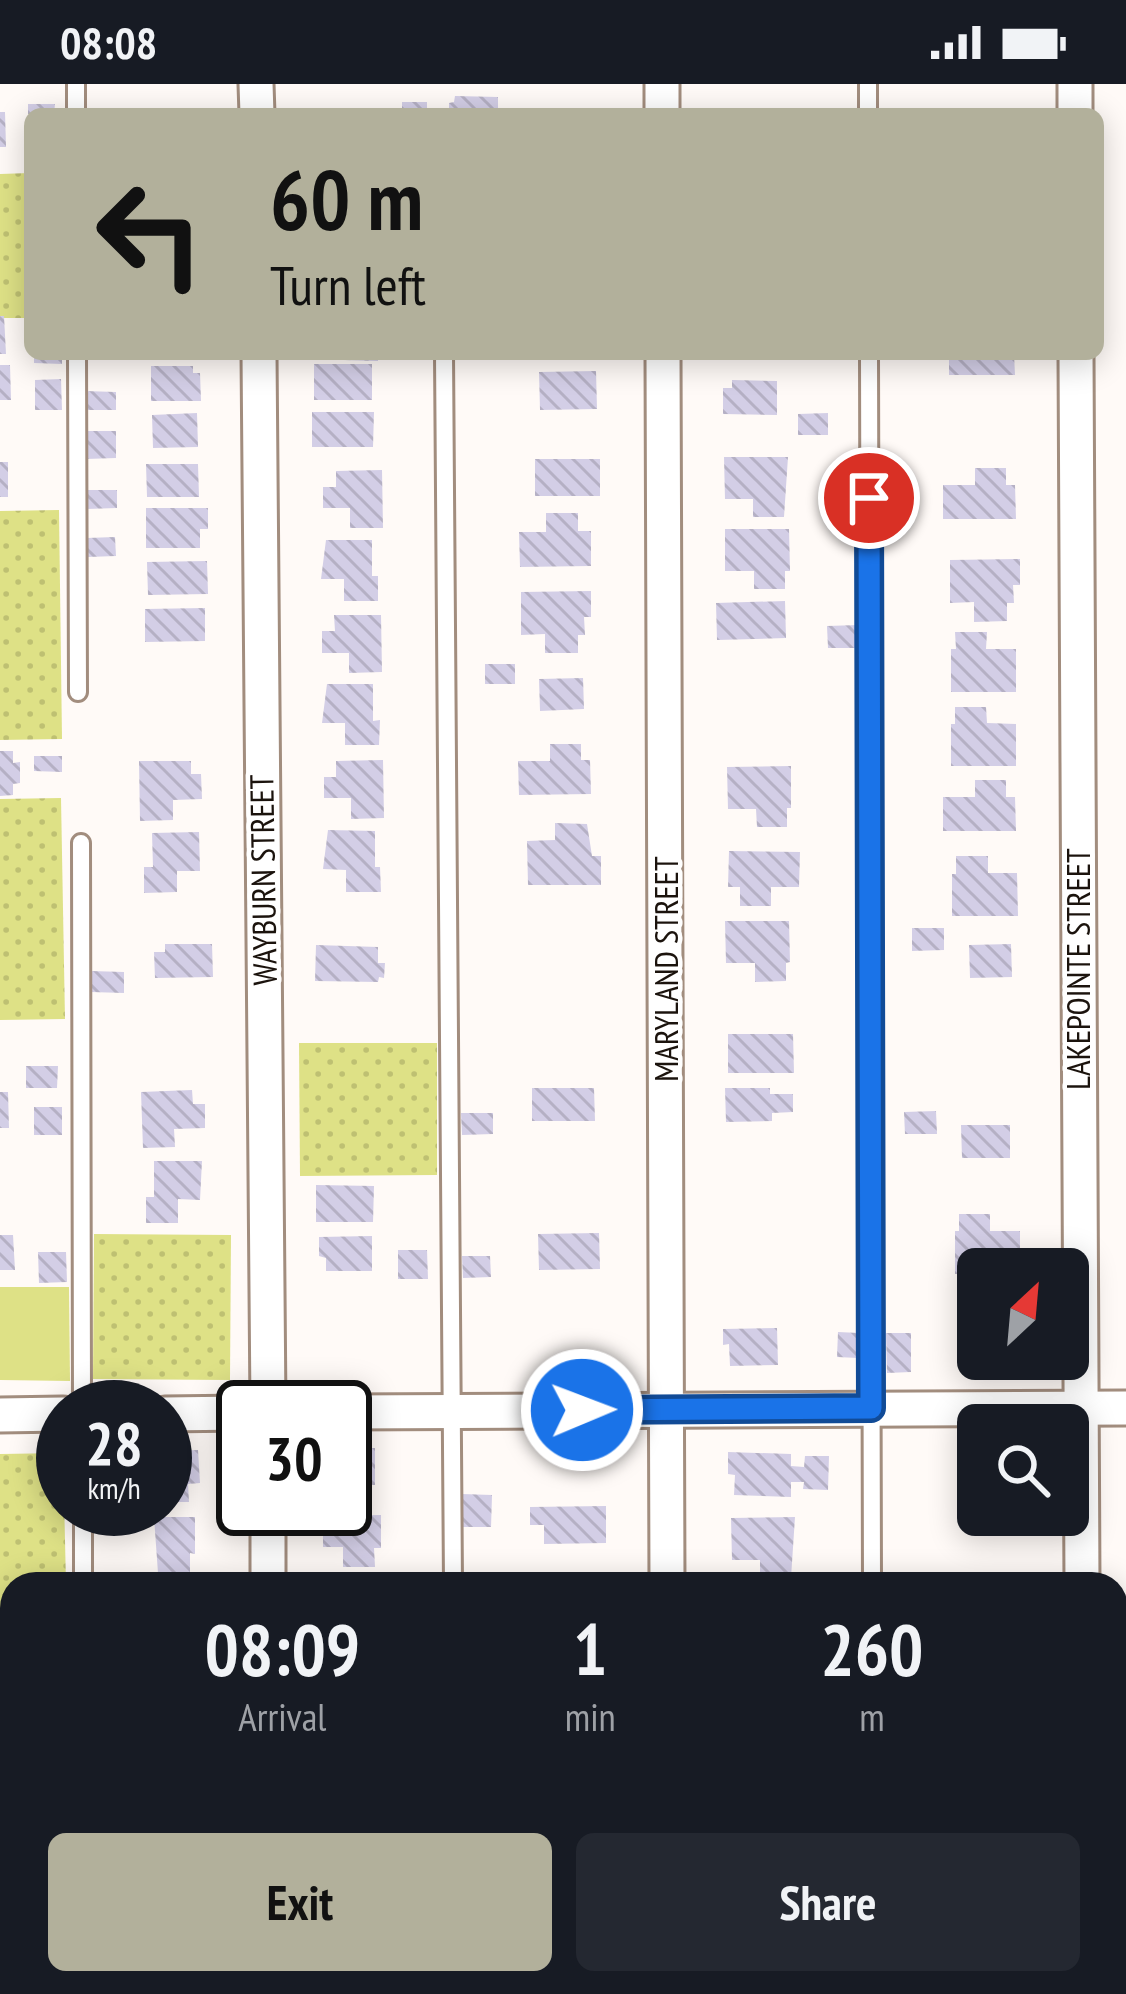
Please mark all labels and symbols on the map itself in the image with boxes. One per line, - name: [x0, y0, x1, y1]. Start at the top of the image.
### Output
- pin: [818, 447, 920, 549]
- street label: WAYBURN STREET: [239, 774, 286, 986]
- street label: LAKEPOINTE STREET: [1056, 848, 1099, 1090]
- street label: MARYLAND STREET: [644, 856, 687, 1082]
- north arrow: [957, 1248, 1089, 1380]
- position arrow: [519, 1347, 645, 1473]
- speed limit sign: 30: [216, 1380, 372, 1536]

